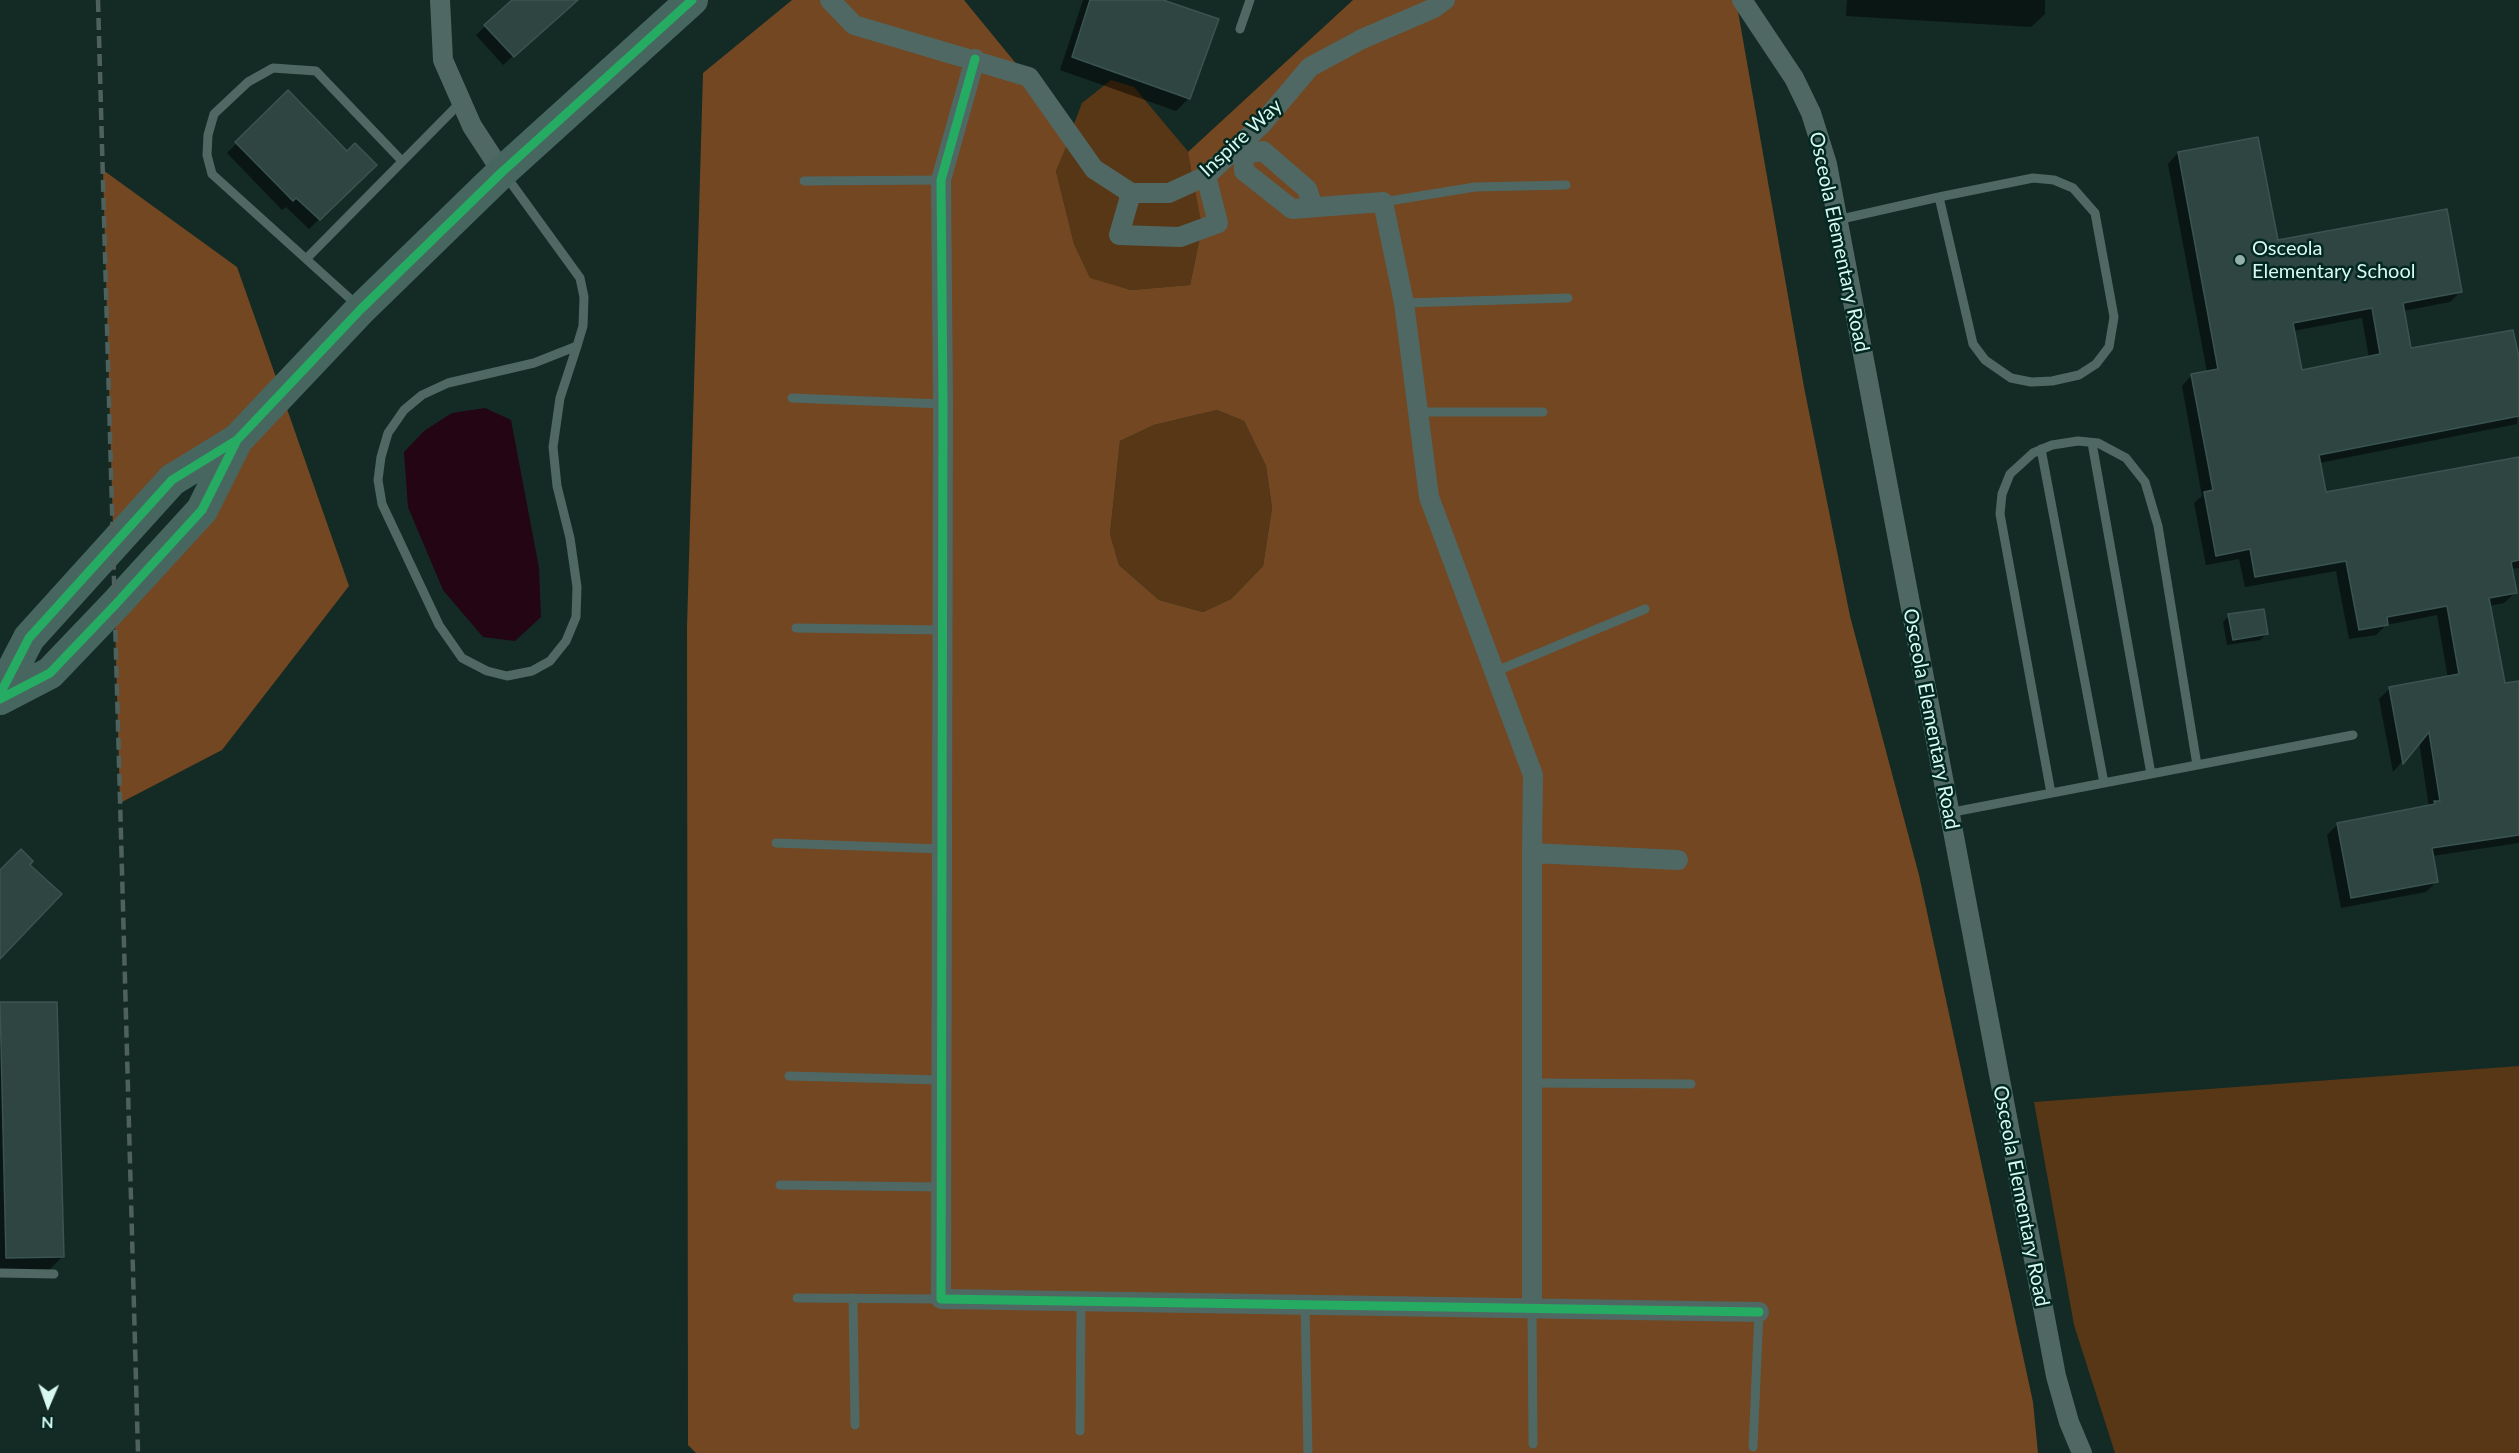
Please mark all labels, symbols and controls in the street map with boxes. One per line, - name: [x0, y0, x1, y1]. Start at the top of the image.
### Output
- street label: Inspire Way: [1195, 94, 1287, 182]
- street label: Osceola Elementary Road: [1804, 130, 1874, 354]
- place label: Osceola Elementary School: [2252, 237, 2415, 284]
- marker: Osceola Elementary School: [2233, 253, 2247, 267]
- street label: Osceola Elementary Road: [1898, 607, 1964, 831]
- street label: Osceola Elementary Road: [1988, 1084, 2054, 1308]
- north arrow: [18, 1375, 78, 1435]
- text: N: [41, 1414, 54, 1433]

